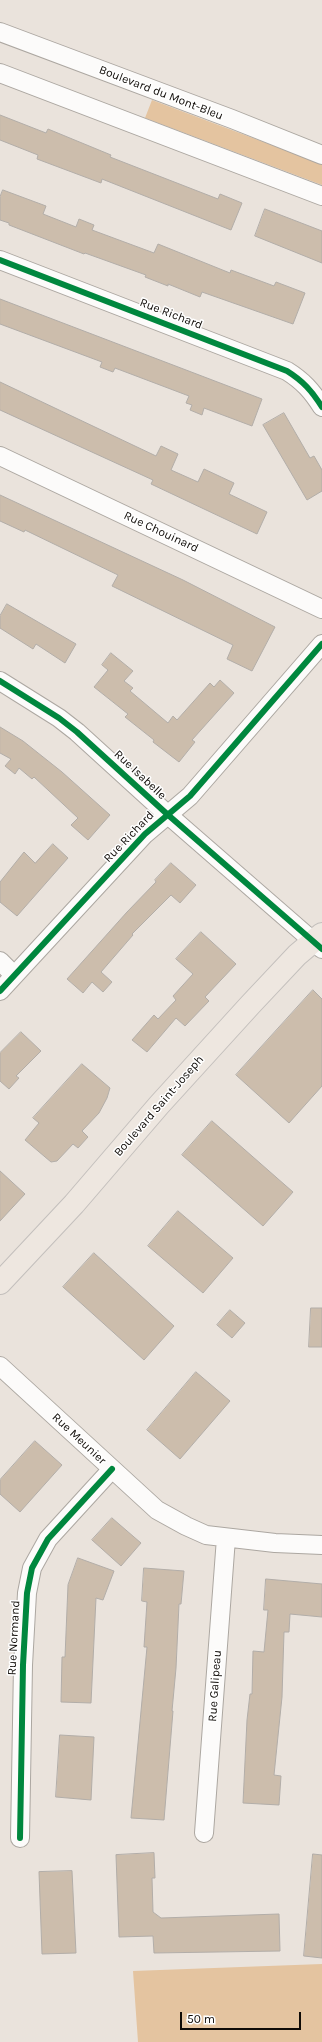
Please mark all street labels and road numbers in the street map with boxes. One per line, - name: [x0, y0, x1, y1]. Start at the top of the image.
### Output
- street label: Boulevard du Mont-Bleu: [97, 63, 225, 123]
- street label: Rue Richard: [138, 295, 204, 333]
- street label: Rue Chouinard: [121, 508, 201, 556]
- street label: Rue Isabelle: [111, 747, 169, 803]
- street label: Rue Richard: [101, 808, 157, 866]
- street label: Boulevard Saint-Joseph: [111, 1053, 207, 1159]
- street label: Rue Meunier: [49, 1410, 109, 1468]
- street label: Rue Normand: [5, 1600, 23, 1676]
- street label: Rue Galipeau: [205, 1650, 225, 1722]

